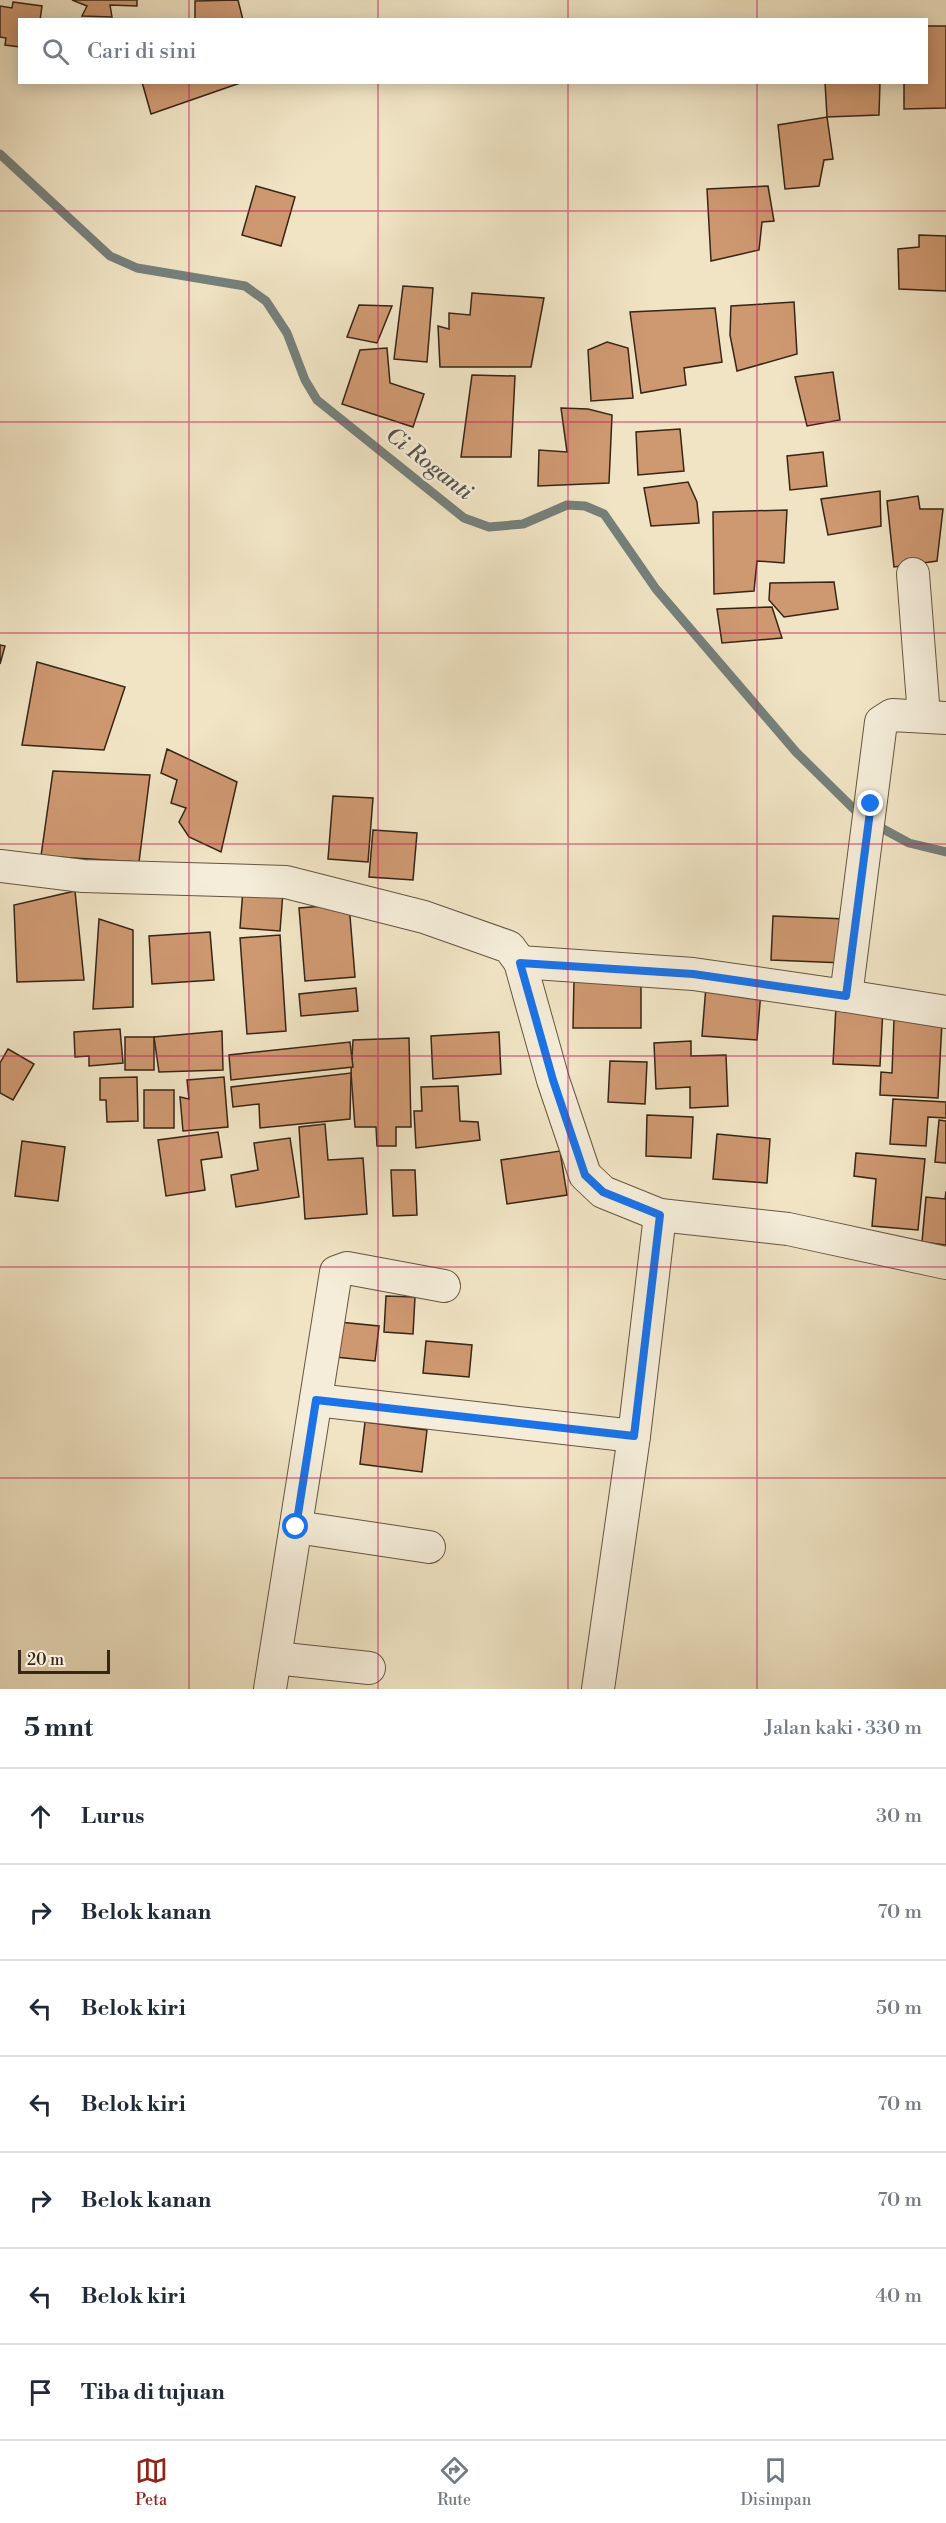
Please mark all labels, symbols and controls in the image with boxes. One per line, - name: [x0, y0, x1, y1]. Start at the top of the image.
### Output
- search box: [18, 18, 928, 84]
- icon: search: [39, 35, 72, 68]
- text: Cari di sini: [87, 38, 197, 65]
- water label: Ci Roganti: [380, 422, 478, 506]
- route end: [857, 790, 883, 816]
- route start: [282, 1513, 308, 1539]
- scale bar: [18, 1647, 110, 1674]
- text: 20 m: [27, 1650, 64, 1670]
- text: 5 mnt: [24, 1712, 93, 1744]
- text: Jalan kaki · 330 m: [765, 1716, 922, 1741]
- icon: ahead: [24, 1800, 57, 1833]
- text: Lurus: [81, 1803, 144, 1830]
- text: 30 m: [876, 1804, 922, 1829]
- icon: right: [24, 1896, 57, 1929]
- text: Belok kanan: [81, 1899, 211, 1926]
- text: 70 m: [878, 1900, 922, 1925]
- icon: left: [24, 1992, 57, 2025]
- text: Belok kiri: [81, 1995, 186, 2022]
- text: 50 m: [876, 1996, 922, 2021]
- icon: left: [24, 2088, 57, 2121]
- text: Belok kiri: [81, 2091, 186, 2118]
- text: 70 m: [878, 2092, 922, 2117]
- icon: right: [24, 2184, 57, 2217]
- text: Belok kanan: [81, 2187, 211, 2214]
- text: 70 m: [878, 2188, 922, 2213]
- icon: left: [24, 2280, 57, 2313]
- text: Belok kiri: [81, 2283, 186, 2310]
- text: 40 m: [875, 2284, 922, 2309]
- icon: arrive: [24, 2376, 57, 2409]
- text: Tiba di tujuan: [81, 2379, 225, 2406]
- tab: Peta: [135, 2454, 168, 2510]
- tab: Rute: [437, 2454, 471, 2510]
- tab: Disimpan: [740, 2454, 811, 2510]

